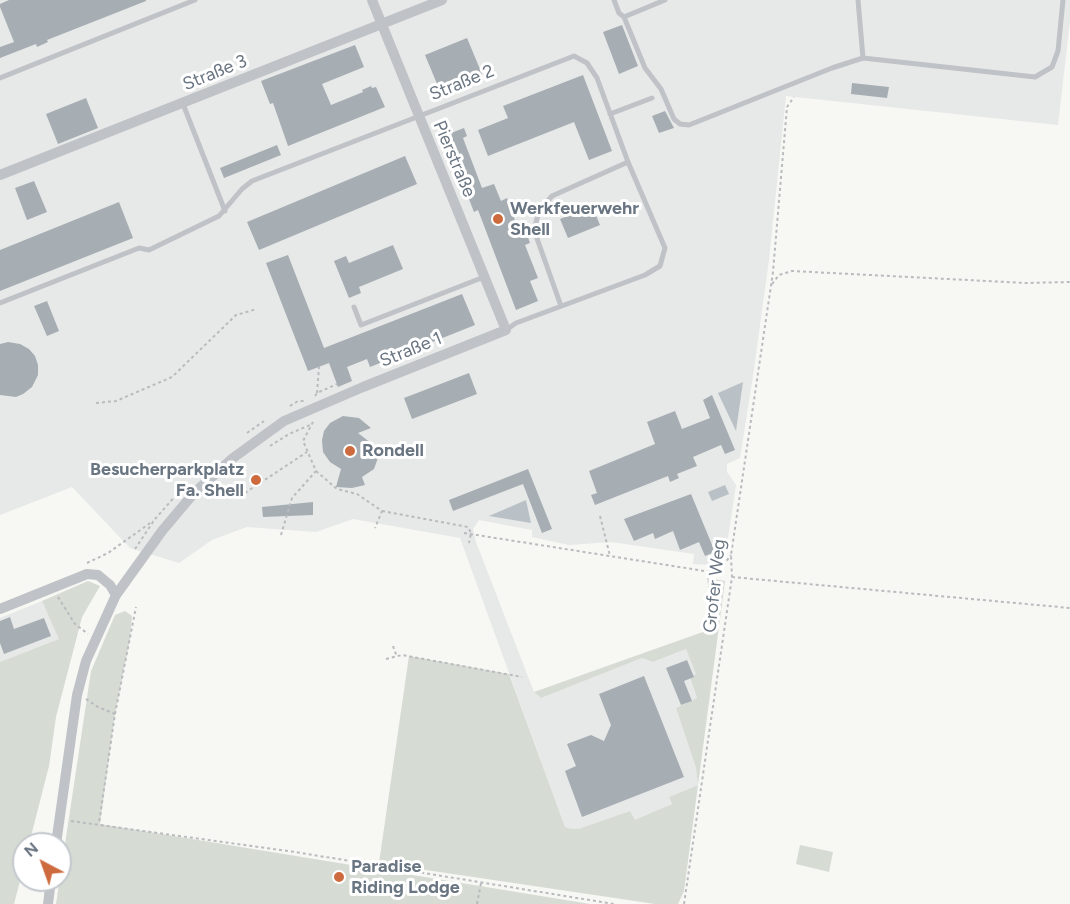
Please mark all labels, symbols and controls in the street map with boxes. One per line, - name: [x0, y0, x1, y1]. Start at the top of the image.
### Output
- street label: Straße 3: [180, 50, 250, 96]
- street label: Straße 2: [427, 60, 497, 106]
- street label: Pierstraße: [428, 118, 480, 200]
- place label: Werkfeuerwehr Shell: [510, 198, 639, 240]
- marker: Werkfeuerwehr Shell: [491, 212, 505, 226]
- street label: Straße 1: [377, 328, 445, 372]
- place label: Rondell: [362, 440, 424, 462]
- marker: Rondell: [343, 444, 357, 458]
- place label: Besucherparkplatz Fa. Shell: [90, 459, 244, 502]
- marker: Besucherparkplatz Fa. Shell: [249, 473, 263, 487]
- street label: Grofer Weg: [699, 538, 731, 634]
- north arrow: [12, 832, 72, 892]
- text: N: [20, 838, 42, 861]
- place label: Paradise Riding Lodge: [351, 856, 460, 898]
- marker: Paradise Riding Lodge: [332, 870, 346, 884]

